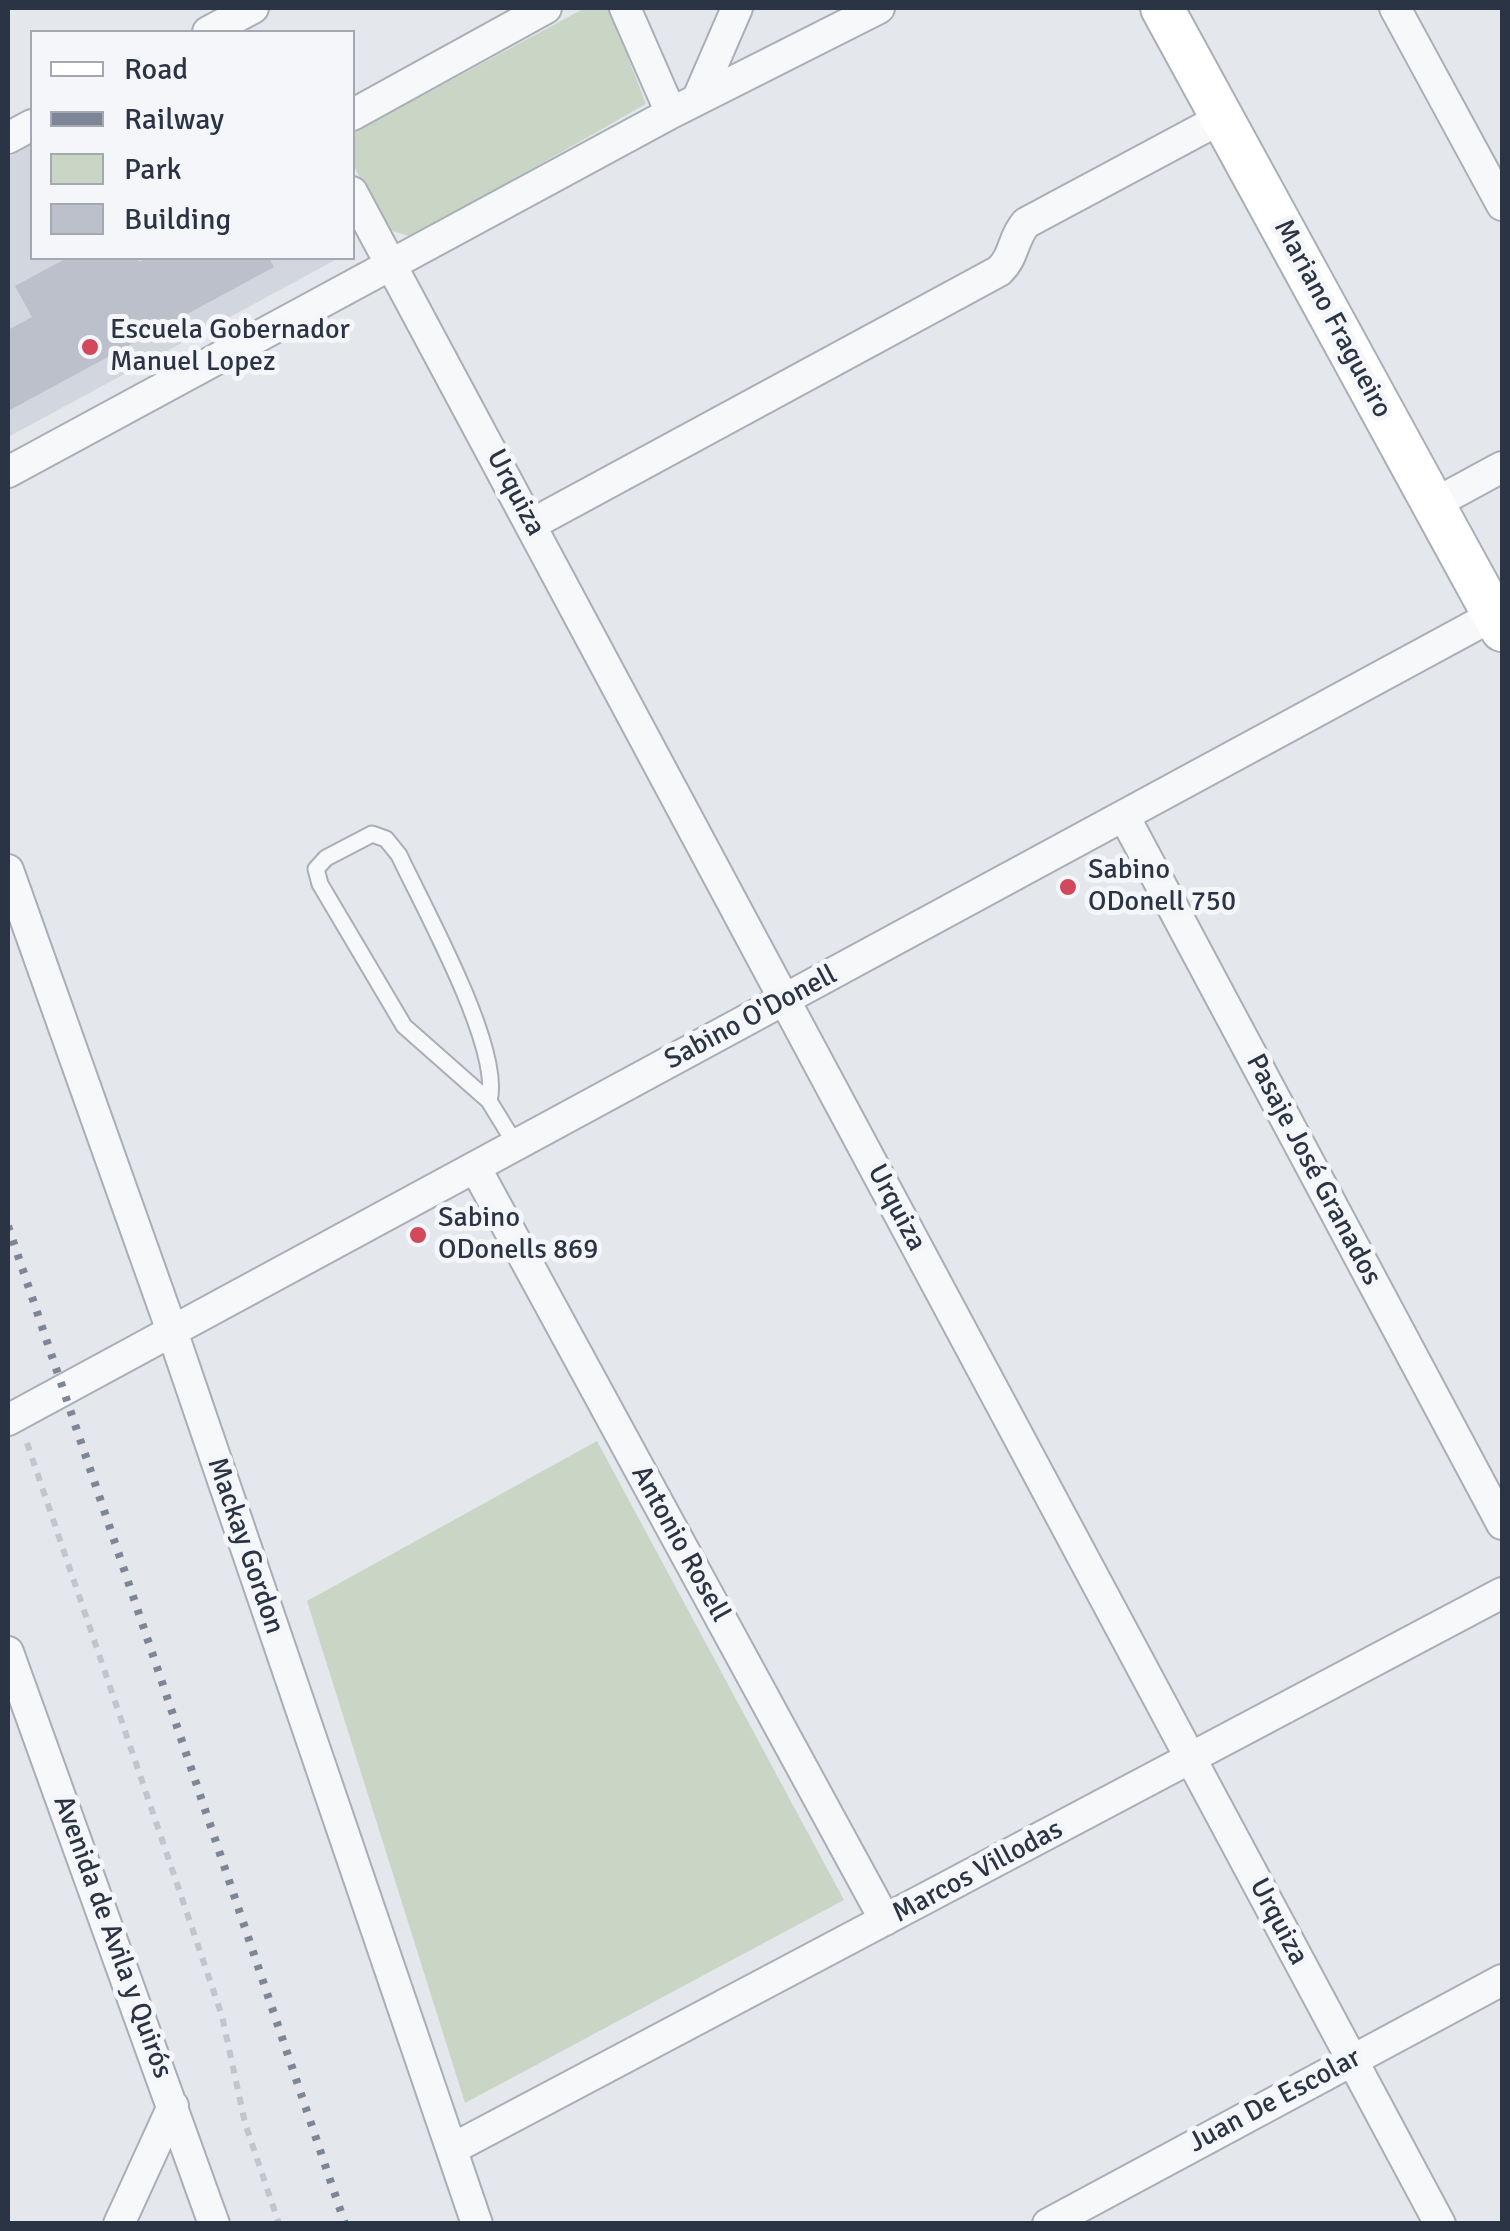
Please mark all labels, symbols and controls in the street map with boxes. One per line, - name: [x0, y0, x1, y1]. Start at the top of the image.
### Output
- legend: [30, 30, 355, 260]
- text: Road: [124, 51, 188, 88]
- text: Railway: [124, 101, 224, 138]
- text: Park: [124, 151, 182, 188]
- text: Building: [124, 201, 231, 238]
- street label: Mariano Fragueiro: [1266, 214, 1398, 424]
- place label: Escuela Gobernador Manuel Lopez: [110, 314, 350, 380]
- marker: Escuela Gobernador Manuel Lopez: [79, 336, 101, 358]
- street label: Urquiza: [478, 444, 552, 542]
- place label: Sabino ODonell 750: [1088, 854, 1236, 920]
- marker: Sabino ODonell 750: [1057, 876, 1079, 898]
- street label: Sabino O'Donell: [659, 958, 843, 1078]
- street label: Pasaje José Granados: [1238, 1049, 1388, 1291]
- street label: Urquiza: [859, 1159, 933, 1257]
- place label: Sabino ODonells 869: [438, 1202, 598, 1268]
- marker: Sabino ODonells 869: [407, 1224, 429, 1246]
- street label: Mackay Gordon: [199, 1453, 291, 1639]
- street label: Antonio Rosell: [623, 1460, 737, 1628]
- street label: Avenida de Avila y Quirós: [45, 1791, 179, 2083]
- street label: Marcos Villodas: [887, 1813, 1069, 1931]
- street label: Urquiza: [1241, 1873, 1315, 1971]
- street label: Juan De Escolar: [1183, 2042, 1367, 2160]

